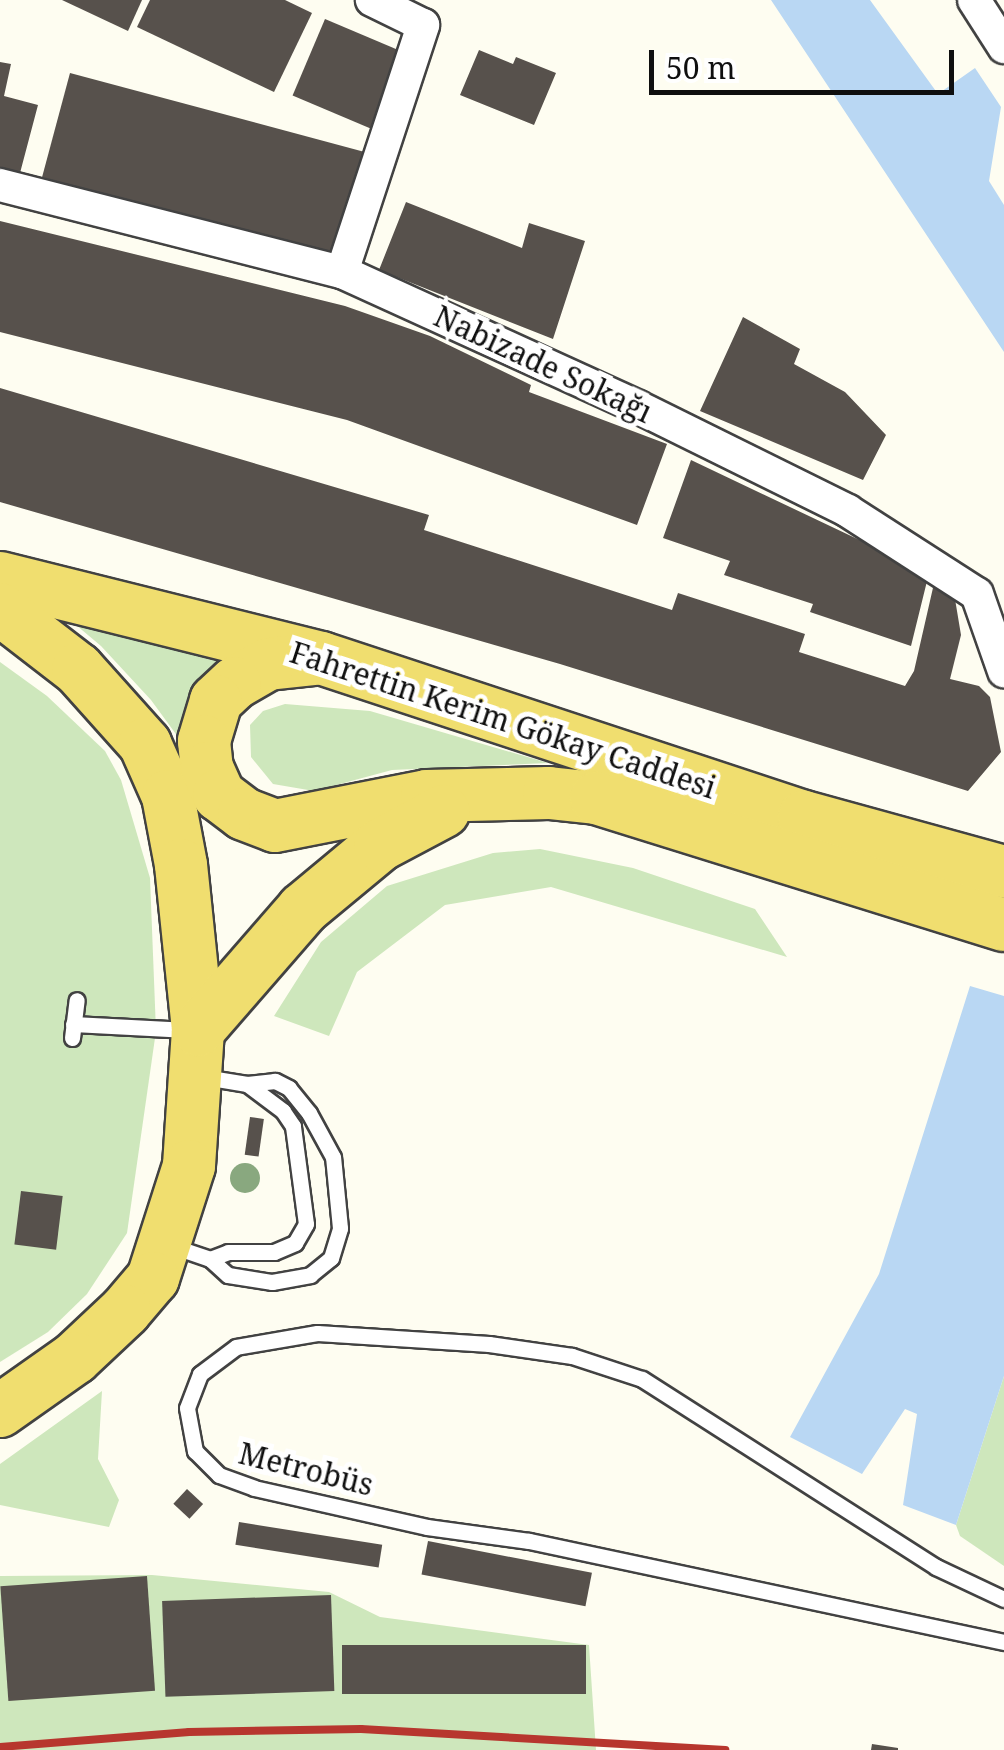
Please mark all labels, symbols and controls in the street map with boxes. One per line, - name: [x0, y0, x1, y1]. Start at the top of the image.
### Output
- scale bar: [654, 30, 959, 92]
- text: 50 m: [666, 47, 736, 88]
- street label: Nabizade Sokağı: [428, 298, 658, 430]
- street label: Fahrettin Kerim Gökay Caddesi: [286, 634, 720, 806]
- street label: Metrobüs: [235, 1435, 377, 1503]

